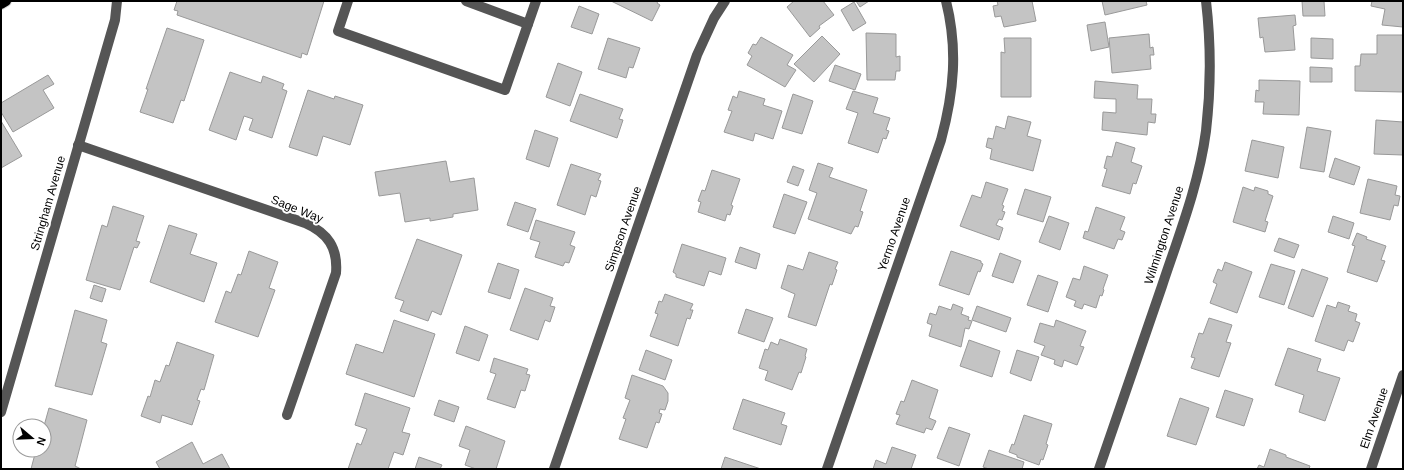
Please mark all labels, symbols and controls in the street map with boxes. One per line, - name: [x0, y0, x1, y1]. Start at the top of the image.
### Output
- street label: Stringham Avenue: [28, 154, 68, 252]
- street label: Simpson Avenue: [602, 184, 644, 274]
- street label: Wilmington Avenue: [1142, 184, 1187, 286]
- street label: Sage Way: [269, 192, 325, 226]
- street label: Yermo Avenue: [875, 195, 913, 273]
- street label: Elm Avenue: [1357, 385, 1391, 450]
- north arrow: [12, 418, 52, 458]
- text: N: [34, 436, 48, 447]

